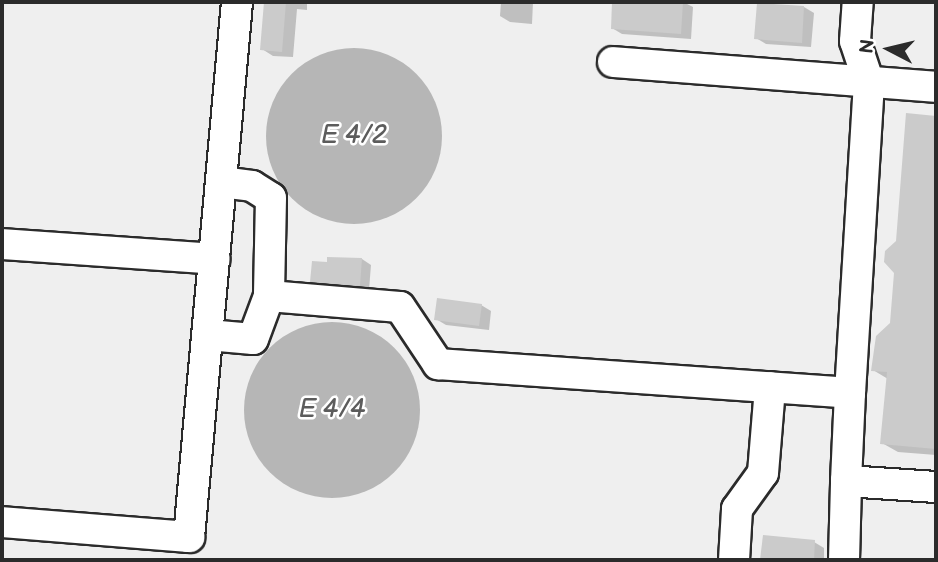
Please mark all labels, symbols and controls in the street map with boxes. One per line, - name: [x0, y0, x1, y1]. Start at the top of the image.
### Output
- north arrow: [854, 14, 924, 84]
- text: N: [855, 38, 880, 55]
- water label: E 4/2: [321, 120, 387, 152]
- water label: E 4/4: [299, 394, 365, 426]

